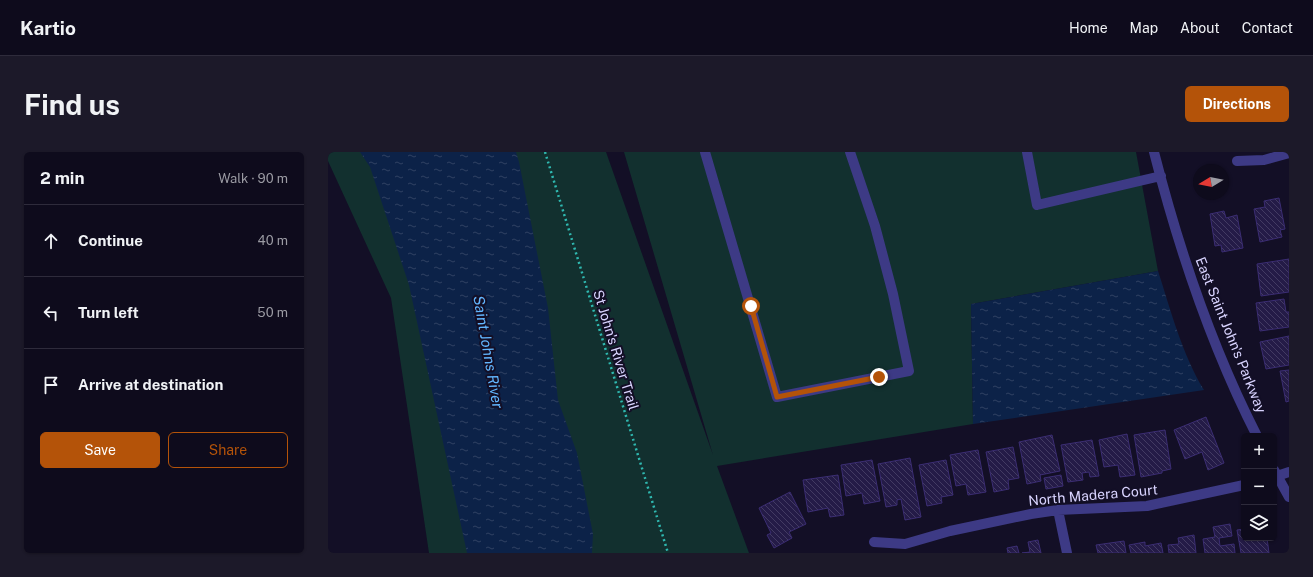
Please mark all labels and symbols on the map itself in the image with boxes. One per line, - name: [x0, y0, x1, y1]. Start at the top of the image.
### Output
- north arrow: [1193, 164, 1229, 200]
- street label: East Saint John's Parkway: [1192, 255, 1270, 416]
- street label: St John's River Trail: [590, 288, 642, 412]
- water label: Saint Johns River: [470, 294, 507, 410]
- route start: [742, 297, 760, 315]
- route end: [870, 368, 888, 386]
- street label: North Madera Court: [1028, 481, 1158, 509]

